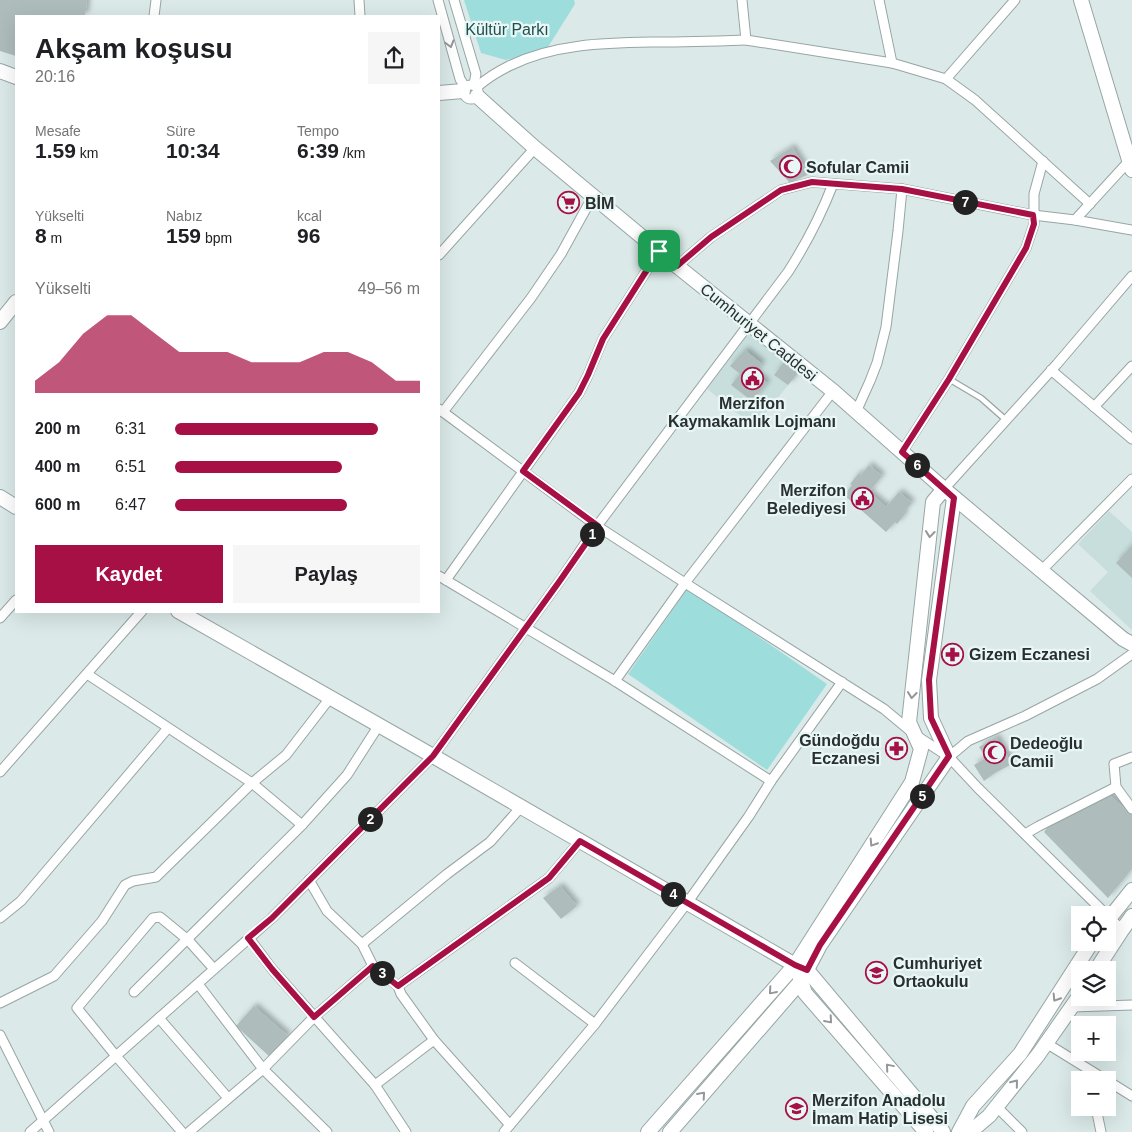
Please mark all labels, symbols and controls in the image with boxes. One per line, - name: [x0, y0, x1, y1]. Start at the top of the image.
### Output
- park label: Kültür Parkı: [465, 21, 549, 38]
- button: share: [368, 32, 420, 84]
- text: Akşam koşusu: [35, 33, 233, 64]
- one-way arrow: [444, 40, 455, 48]
- text: 20:16: [35, 68, 75, 85]
- text: Mesafe: [35, 123, 81, 139]
- text: Süre: [166, 123, 196, 139]
- text: Tempo: [297, 123, 339, 139]
- text: 1.59: [35, 139, 76, 162]
- text: 10:34: [166, 139, 220, 162]
- text: 6:39: [297, 139, 339, 162]
- text: km: [76, 145, 98, 161]
- text: /km: [339, 145, 365, 161]
- mosque icon: Sofular Camii: [778, 155, 802, 179]
- place label: Sofular Camii: [806, 159, 909, 176]
- pin: 7: [952, 190, 978, 214]
- supermarket icon: BİM: [557, 191, 581, 215]
- text: 7: [962, 194, 969, 210]
- place label: BİM: [585, 195, 614, 212]
- text: Yükselti: [35, 208, 84, 224]
- text: Nabız: [166, 208, 203, 224]
- text: kcal: [297, 208, 322, 224]
- text: 8: [35, 224, 47, 247]
- text: 159: [166, 224, 201, 247]
- text: 96: [297, 224, 320, 247]
- text: m: [47, 230, 62, 246]
- text: bpm: [201, 230, 232, 246]
- pin: [638, 230, 680, 272]
- icon: arrive: [645, 237, 673, 265]
- text: Yükselti: [35, 280, 91, 297]
- text: 49–56 m: [358, 280, 420, 297]
- street label: Cumhuriyet Caddesi: [697, 280, 820, 385]
- public building icon: Merzifon Kaymakamlık Lojmanı: [740, 367, 764, 391]
- place label: Merzifon Kaymakamlık Lojmanı: [668, 395, 836, 430]
- text: 200 m: [35, 420, 80, 437]
- text: 6:31: [115, 420, 146, 437]
- pin: 6: [904, 452, 930, 478]
- text: 6: [914, 457, 921, 473]
- text: 400 m: [35, 458, 80, 475]
- text: 6:51: [115, 458, 146, 475]
- place label: Merzifon Belediyesi: [767, 482, 846, 517]
- public building icon: Merzifon Belediyesi: [850, 487, 874, 511]
- text: 600 m: [35, 496, 80, 513]
- text: 6:47: [115, 496, 146, 513]
- pin: 1: [580, 522, 604, 546]
- text: 1: [589, 526, 596, 542]
- one-way arrow: [925, 530, 936, 538]
- button: Kaydet: [35, 545, 223, 603]
- button: Paylaş: [233, 545, 420, 603]
- pharmacy icon: Gizem Eczanesi: [941, 642, 965, 666]
- place label: Gizem Eczanesi: [969, 646, 1090, 663]
- one-way arrow: [907, 692, 918, 700]
- place label: Gündoğdu Eczanesi: [799, 732, 880, 767]
- place label: Dedeoğlu Camii: [1010, 735, 1083, 770]
- pharmacy icon: Gündoğdu Eczanesi: [884, 737, 908, 761]
- mosque icon: Dedeoğlu Camii: [982, 740, 1006, 764]
- pin: 5: [910, 784, 934, 808]
- text: 5: [919, 788, 926, 804]
- pin: 2: [358, 806, 382, 832]
- text: 2: [367, 811, 374, 827]
- one-way arrow: [870, 837, 879, 846]
- pin: 4: [660, 882, 686, 906]
- text: 4: [670, 886, 677, 902]
- map controls: [1071, 906, 1116, 1116]
- button: locate: [1071, 906, 1116, 951]
- place label: Cumhuriyet Ortaokulu: [893, 955, 983, 990]
- pin: 3: [370, 960, 394, 986]
- school or university icon: Cumhuriyet Ortaokulu: [865, 960, 889, 984]
- button: layers: [1071, 961, 1116, 1006]
- text: 3: [379, 965, 386, 981]
- one-way arrow: [768, 986, 777, 995]
- one-way arrow: [1052, 992, 1062, 1001]
- one-way arrow: [823, 1015, 832, 1024]
- button: +: [1071, 1016, 1116, 1061]
- one-way arrow: [886, 1064, 895, 1073]
- button: −: [1071, 1071, 1116, 1116]
- one-way arrow: [1009, 1080, 1018, 1089]
- one-way arrow: [696, 1092, 705, 1101]
- place label: Merzifon Anadolu İmam Hatip Lisesi: [812, 1092, 948, 1127]
- school or university icon: Merzifon Anadolu İmam Hatip Lisesi: [784, 1097, 808, 1121]

